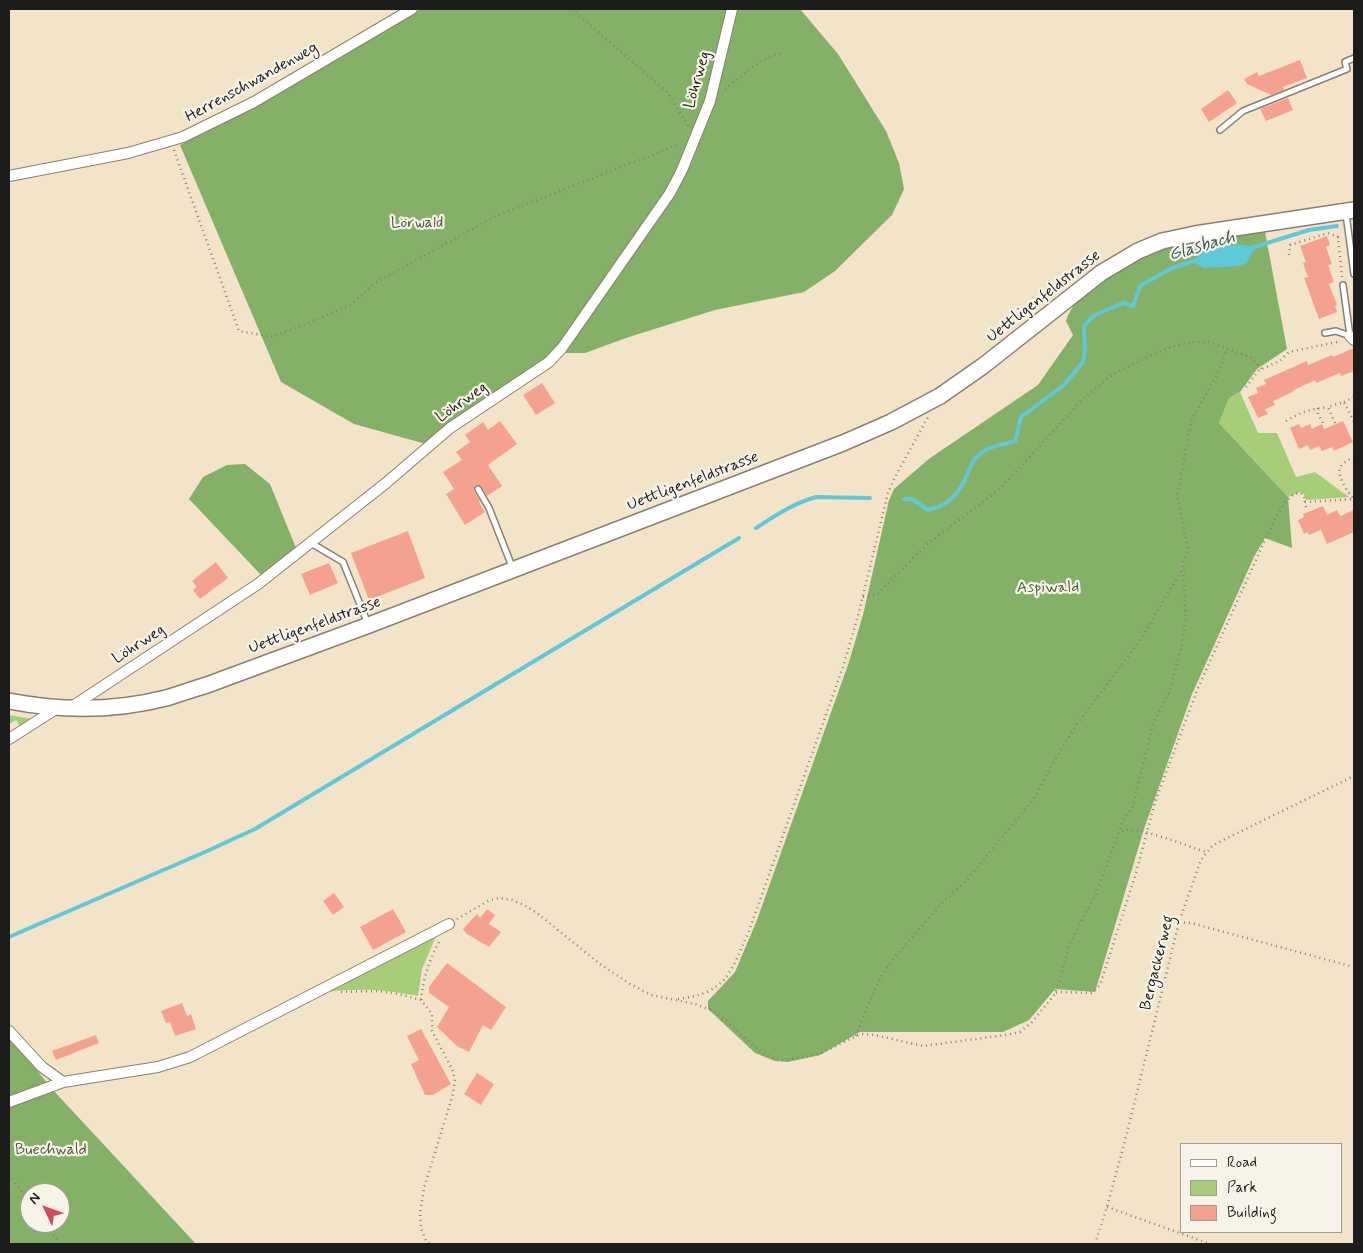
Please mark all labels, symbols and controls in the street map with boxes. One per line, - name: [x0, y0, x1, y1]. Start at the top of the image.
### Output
- street label: Herrenschwandenweg: [182, 39, 322, 127]
- street label: Löhrweg: [681, 49, 715, 111]
- park label: Lörwald: [391, 214, 443, 234]
- water label: Glasbach: [1166, 227, 1238, 267]
- street label: Uettligenfeldstrasse: [983, 247, 1105, 347]
- street label: Löhrweg: [432, 378, 492, 428]
- street label: Uettligenfeldstrasse: [625, 448, 761, 516]
- park label: Aspiwald: [1017, 579, 1079, 599]
- street label: Uettligenfeldstrasse: [246, 593, 384, 659]
- street label: Löhrweg: [109, 621, 169, 669]
- street label: Bergackerweg: [1137, 913, 1179, 1013]
- park label: Buechwald: [15, 1141, 87, 1161]
- legend: [1180, 1143, 1343, 1233]
- text: Road: [1227, 1153, 1257, 1173]
- text: Park: [1227, 1178, 1257, 1198]
- north arrow: [20, 1183, 70, 1233]
- text: N: [25, 1189, 44, 1208]
- text: Building: [1227, 1203, 1277, 1223]

